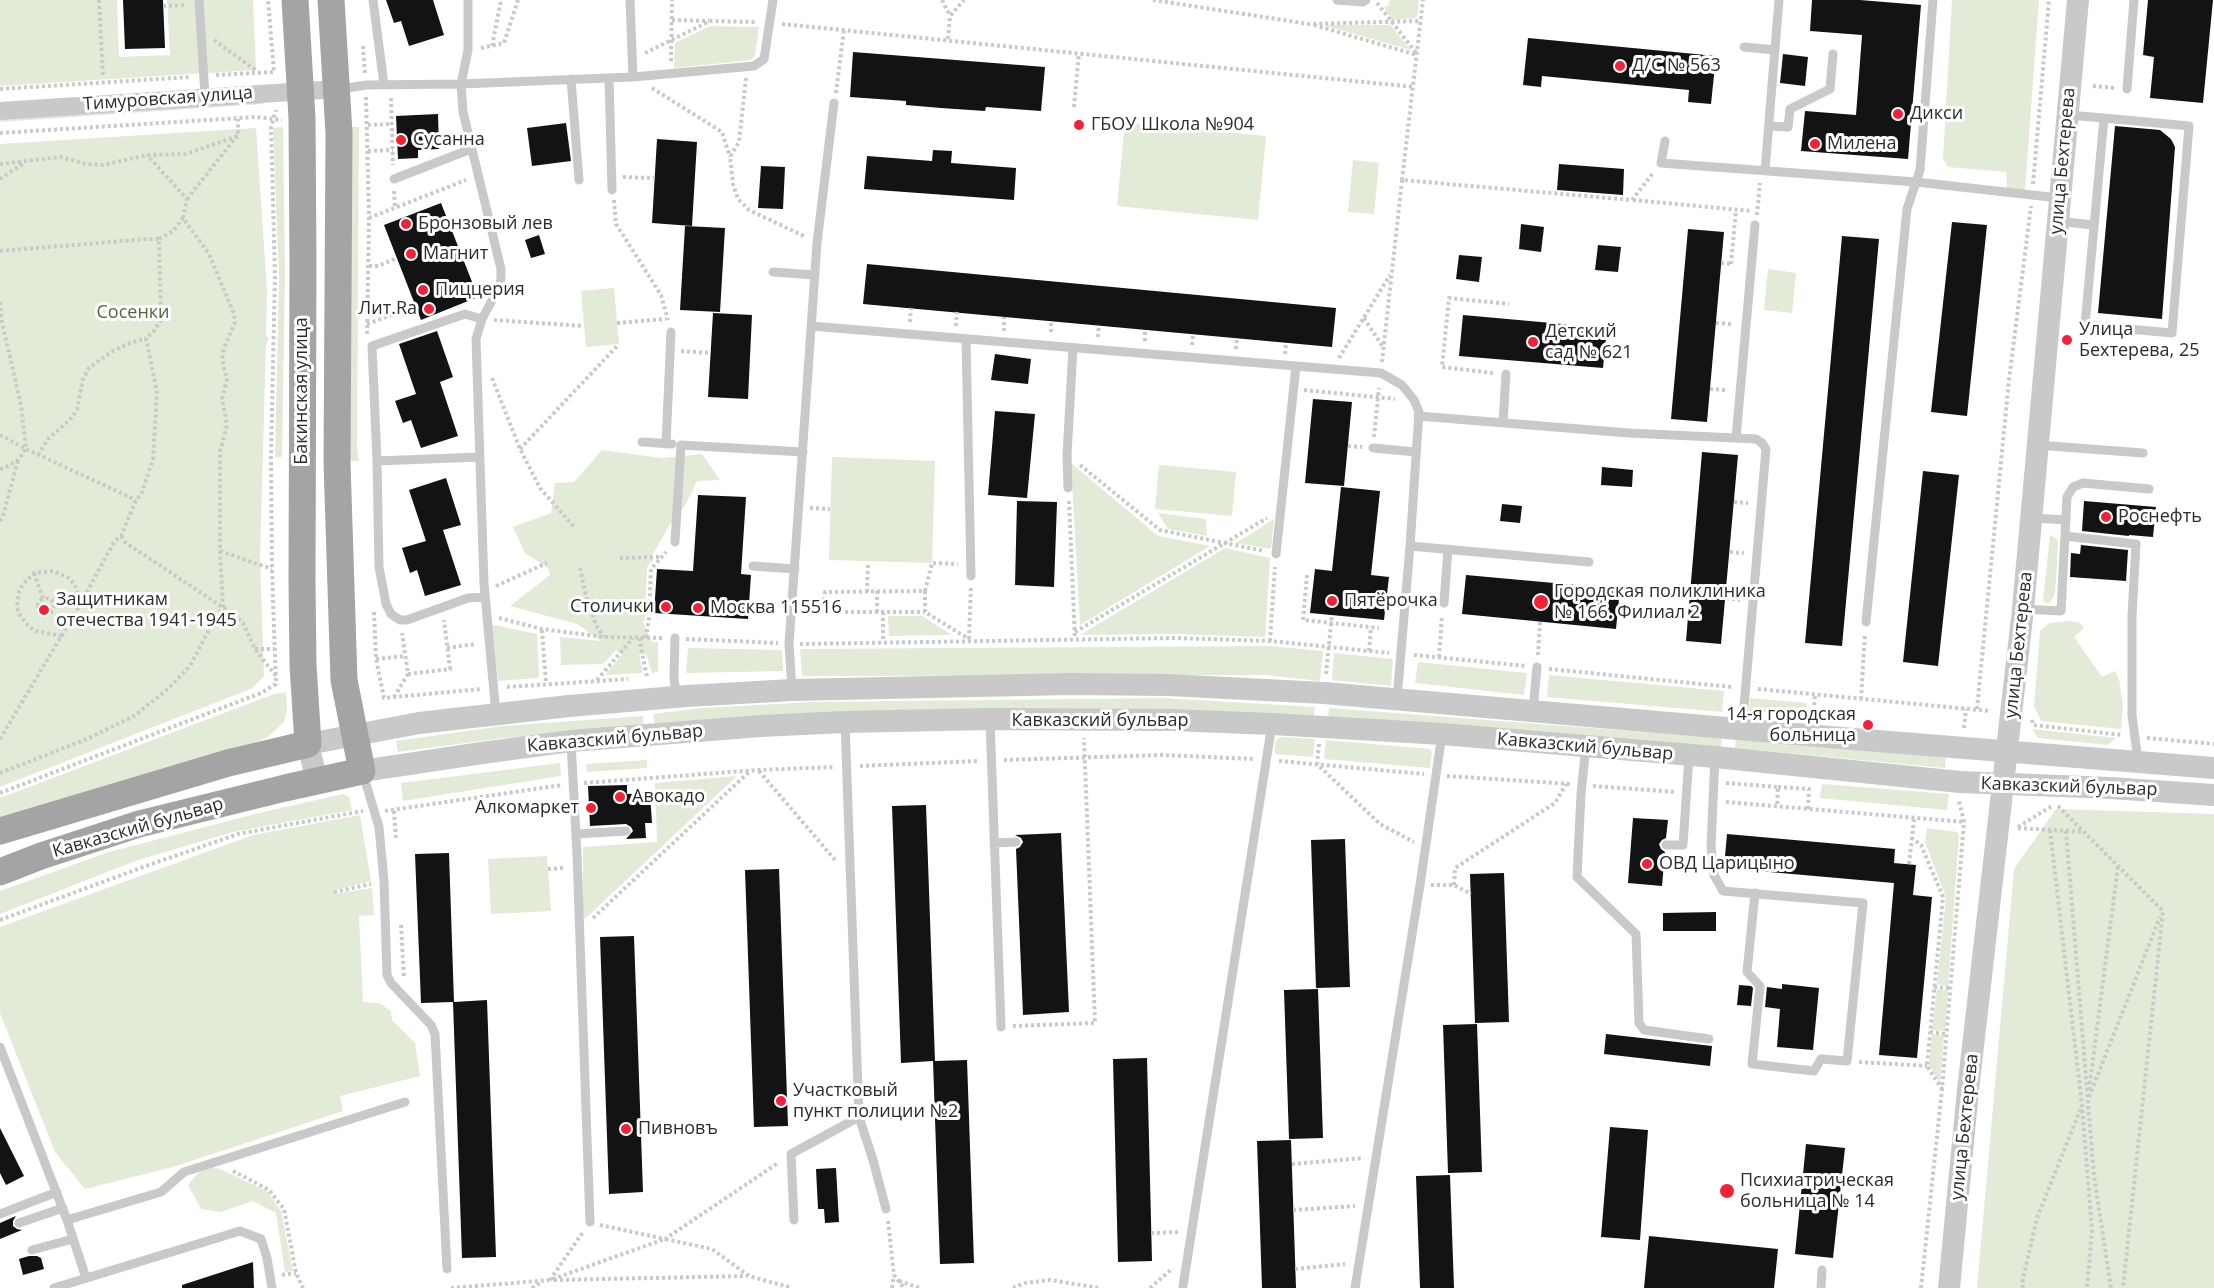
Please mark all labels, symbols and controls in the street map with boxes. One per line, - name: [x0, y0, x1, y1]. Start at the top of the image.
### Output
- place label: Д/C № 563: [1632, 55, 1721, 77]
- marker: Д/C № 563: [1613, 59, 1627, 73]
- street label: Тимуровская улица: [82, 82, 254, 116]
- street label: улица Бехтерева: [2046, 87, 2080, 235]
- place label: Дикси: [1910, 103, 1963, 125]
- marker: Дикси: [1891, 107, 1905, 121]
- place label: ГБОУ Школа №904: [1091, 114, 1254, 136]
- marker: ГБОУ Школа №904: [1072, 118, 1086, 132]
- place label: Сусанна: [413, 129, 485, 151]
- marker: Сусанна: [394, 133, 408, 147]
- place label: Милена: [1827, 133, 1896, 155]
- marker: Милена: [1808, 137, 1822, 151]
- place label: Бронзовый лев: [418, 213, 553, 235]
- marker: Бронзовый лев: [399, 217, 413, 231]
- place label: Магнит: [423, 243, 488, 265]
- marker: Магнит: [404, 247, 418, 261]
- place label: Пиццерия: [435, 279, 525, 301]
- marker: Пиццерия: [416, 283, 430, 297]
- place label: Лит.Ra: [359, 298, 417, 320]
- park label: Сосенки: [96, 302, 170, 324]
- marker: Лит.Ra: [422, 302, 436, 316]
- street label: Бакинская улица: [291, 317, 313, 465]
- place label: Улица Бехтерева, 25: [2079, 319, 2199, 362]
- place label: Детский сад № 621: [1545, 321, 1633, 364]
- marker: Улица Бехтерева, 25: [2060, 333, 2074, 347]
- marker: Детский сад № 621: [1526, 335, 1540, 349]
- place label: Роснефть: [2118, 506, 2202, 528]
- marker: Роснефть: [2099, 510, 2113, 524]
- street label: улица Бехтерева: [2001, 571, 2037, 719]
- place label: Городская поликлиника № 166. Филиал 2: [1554, 581, 1766, 624]
- place label: Защитникам отечества 1941-1945: [56, 589, 237, 632]
- place label: Пятёрочка: [1344, 590, 1438, 612]
- marker: Городская поликлиника № 166. Филиал 2: [1532, 593, 1550, 611]
- marker: Пятёрочка: [1325, 594, 1339, 608]
- place label: Столички: [570, 596, 654, 618]
- place label: Москва 115516: [710, 597, 842, 619]
- marker: Столички: [659, 600, 673, 614]
- marker: Москва 115516: [691, 601, 705, 615]
- marker: Защитникам отечества 1941-1945: [37, 603, 51, 617]
- place label: 14-я городская больница: [1726, 704, 1856, 746]
- street label: Кавказский бульвар: [1012, 710, 1188, 732]
- marker: 14-я городская больница: [1861, 718, 1875, 732]
- street label: Кавказский бульвар: [526, 721, 704, 757]
- street label: Кавказский бульвар: [1496, 729, 1674, 765]
- street label: Кавказский бульвар: [1980, 773, 2158, 801]
- place label: Авокадо: [632, 786, 705, 808]
- marker: Авокадо: [613, 790, 627, 804]
- street label: Кавказский бульвар: [50, 793, 226, 863]
- place label: Алкомаркет: [475, 797, 579, 819]
- marker: Алкомаркет: [584, 801, 598, 815]
- place label: ОВД Царицыно: [1659, 853, 1795, 875]
- marker: ОВД Царицыно: [1640, 857, 1654, 871]
- street label: улица Бехтерева: [1947, 1053, 1983, 1201]
- place label: Участковый пункт полиции №2: [793, 1080, 958, 1122]
- marker: Участковый пункт полиции №2: [774, 1094, 788, 1108]
- place label: Пивновъ: [638, 1118, 718, 1140]
- marker: Пивновъ: [619, 1122, 633, 1136]
- place label: Психиатрическая больница № 14: [1740, 1170, 1894, 1212]
- marker: Психиатрическая больница № 14: [1718, 1182, 1736, 1200]

